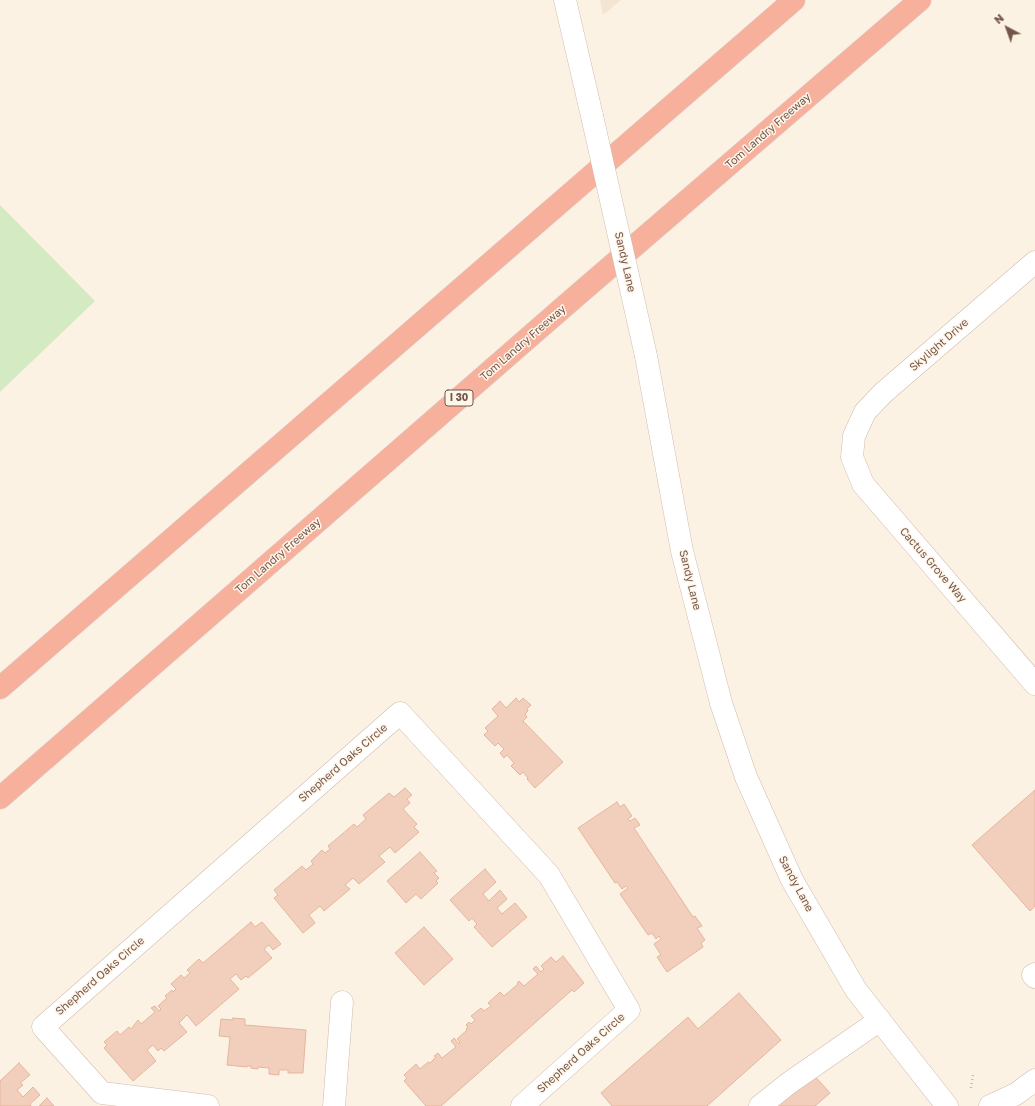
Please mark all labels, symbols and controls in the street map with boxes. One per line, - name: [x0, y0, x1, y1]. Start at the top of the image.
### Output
- north arrow: [987, 8, 1027, 48]
- text: N: [991, 11, 1006, 26]
- street label: Tom Landry Freeway: [723, 90, 813, 172]
- street label: Sandy Lane: [612, 231, 638, 293]
- street label: Tom Landry Freeway: [478, 302, 568, 384]
- street label: Skylight Drive: [907, 316, 971, 374]
- road number: I 30: [445, 390, 473, 406]
- street label: Tom Landry Freeway: [233, 515, 323, 597]
- street label: Cactus Grove Way: [897, 525, 969, 605]
- street label: Sandy Lane: [676, 549, 704, 611]
- street label: Shepherd Oaks Circle: [296, 721, 390, 805]
- street label: Sandy Lane: [776, 854, 816, 914]
- street label: Shepherd Oaks Circle: [53, 934, 147, 1018]
- street label: Shepherd Oaks Circle: [534, 1010, 628, 1096]

